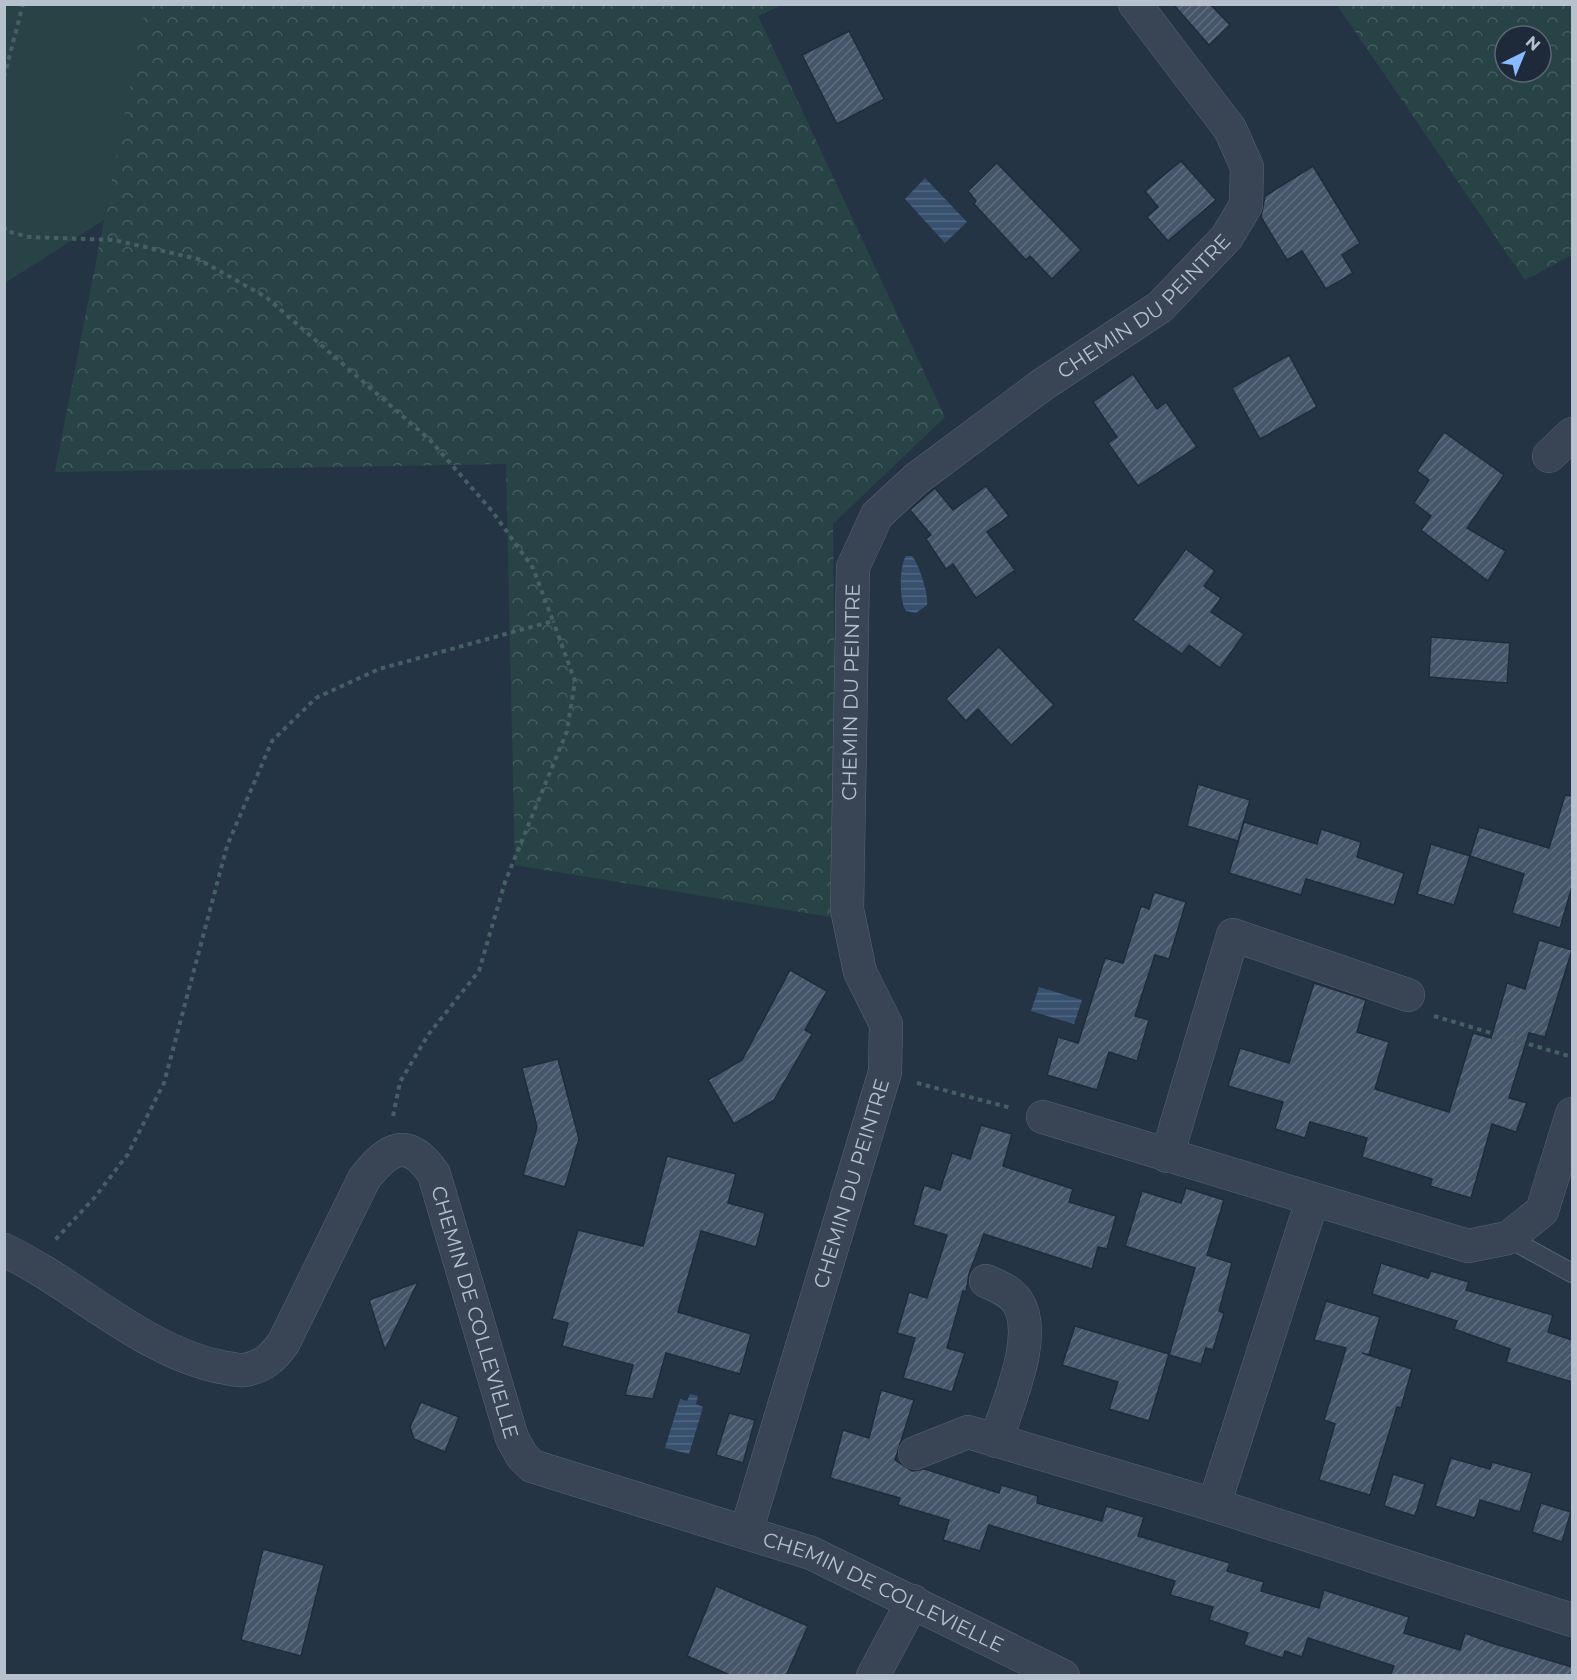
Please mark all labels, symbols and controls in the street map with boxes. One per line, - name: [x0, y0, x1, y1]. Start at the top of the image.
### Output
- north arrow: [1493, 24, 1553, 84]
- text: N: [1522, 32, 1544, 55]
- street label: CHEMIN DU PEINTRE: [1053, 229, 1235, 384]
- street label: CHEMIN DU PEINTRE: [837, 583, 865, 801]
- street label: CHEMIN DU PEINTRE: [808, 1076, 894, 1291]
- street label: CHEMIN DE COLLEVIELLE: [426, 1183, 524, 1442]
- street label: CHEMIN DE COLLEVIELLE: [760, 1527, 1008, 1657]

